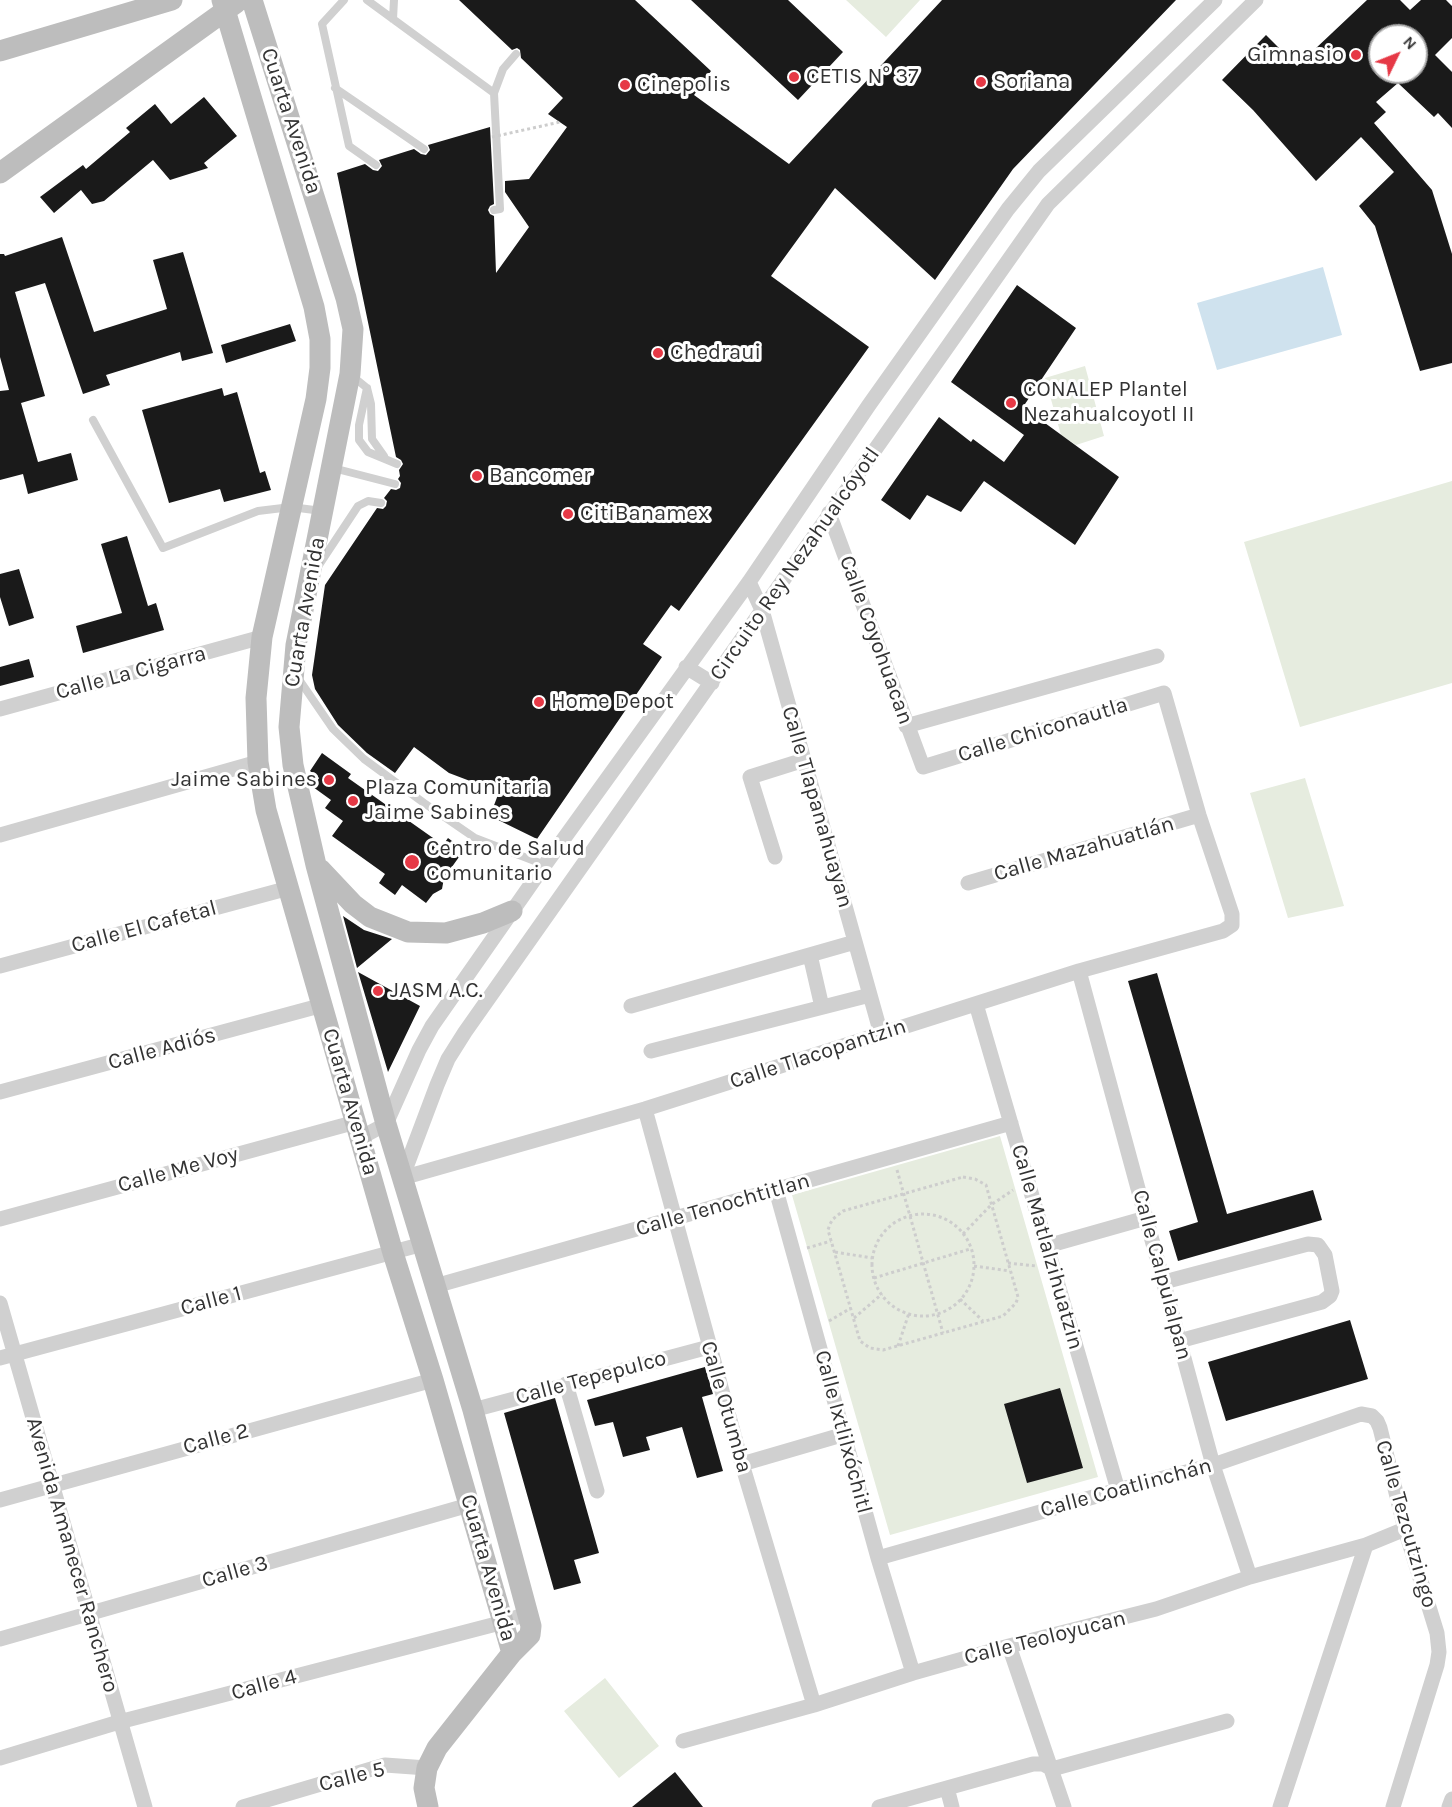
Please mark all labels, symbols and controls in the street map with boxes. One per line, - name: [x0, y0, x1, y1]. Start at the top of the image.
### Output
- north arrow: [1368, 24, 1428, 84]
- text: N: [1399, 32, 1421, 53]
- place label: Gimnasio: [1247, 42, 1344, 68]
- street label: Cuarta Avenida: [255, 45, 327, 197]
- marker: Gimnasio: [1349, 48, 1363, 62]
- place label: CETIS N° 37: [806, 64, 919, 90]
- place label: Soriana: [993, 69, 1070, 95]
- marker: CETIS N° 37: [787, 70, 801, 84]
- place label: Cinepolis: [637, 72, 731, 98]
- marker: Soriana: [974, 75, 988, 89]
- marker: Cinepolis: [618, 78, 632, 92]
- place label: Chedraui: [670, 340, 761, 366]
- marker: Chedraui: [651, 346, 665, 360]
- place label: CONALEP Plantel Nezahualcoyotl II: [1023, 377, 1194, 428]
- marker: CONALEP Plantel Nezahualcoyotl II: [1004, 396, 1018, 410]
- street label: Circuito Rey Nezahualcóyotl: [704, 442, 886, 686]
- place label: Bancomer: [489, 463, 591, 489]
- marker: Bancomer: [470, 469, 484, 483]
- place label: CitiBanamex: [580, 501, 709, 527]
- marker: CitiBanamex: [561, 507, 575, 521]
- street label: Cuarta Avenida: [279, 535, 331, 689]
- street label: Calle Coyohuacan: [833, 552, 919, 728]
- street label: Calle La Cigarra: [53, 640, 209, 706]
- place label: Home Depot: [551, 689, 674, 715]
- street label: Calle Chiconautla: [955, 692, 1131, 768]
- marker: Home Depot: [532, 695, 546, 709]
- street label: Calle Tlapanahuayan: [776, 703, 858, 911]
- place label: Jaime Sabines: [171, 767, 317, 793]
- marker: Jaime Sabines: [322, 773, 336, 787]
- place label: Plaza Comunitaria Jaime Sabines: [365, 775, 549, 826]
- marker: Plaza Comunitaria Jaime Sabines: [346, 794, 360, 808]
- street label: Calle Mazahuatlán: [991, 811, 1177, 887]
- place label: Centro de Salud Comunitario: [426, 836, 585, 888]
- marker: Centro de Salud Comunitario: [403, 853, 421, 871]
- street label: Calle El Cafetal: [69, 895, 219, 959]
- place label: JASM A.C.: [390, 978, 483, 1004]
- marker: JASM A.C.: [371, 984, 385, 998]
- street label: Calle Tlacopantzin: [726, 1013, 910, 1095]
- street label: Calle Adiós: [105, 1022, 219, 1076]
- street label: Cuarta Avenida: [316, 1025, 384, 1179]
- street label: Calle Me Voy: [115, 1141, 241, 1199]
- street label: Calle Matlalzihuatzin: [1005, 1141, 1089, 1353]
- street label: Calle Tenochtitlan: [633, 1168, 813, 1242]
- street label: Calle Calpulalpan: [1127, 1187, 1197, 1363]
- street label: Calle 1: [178, 1280, 244, 1322]
- street label: Calle Otumba: [695, 1338, 757, 1476]
- street label: Calle Tepepulco: [513, 1345, 669, 1411]
- street label: Calle Ixtlilxóchitl: [809, 1347, 877, 1517]
- street label: Avenida Amanecer Ranchero: [20, 1414, 124, 1696]
- street label: Calle 2: [180, 1418, 252, 1460]
- street label: Calle Tezcutzingo: [1369, 1437, 1443, 1611]
- street label: Calle Coatlinchán: [1037, 1452, 1215, 1524]
- street label: Cuarta Avenida: [454, 1491, 522, 1645]
- street label: Calle 3: [199, 1550, 271, 1594]
- street label: Calle Teoloyucan: [961, 1605, 1129, 1671]
- street label: Calle 4: [228, 1664, 300, 1706]
- street label: Calle 5: [316, 1756, 388, 1798]

